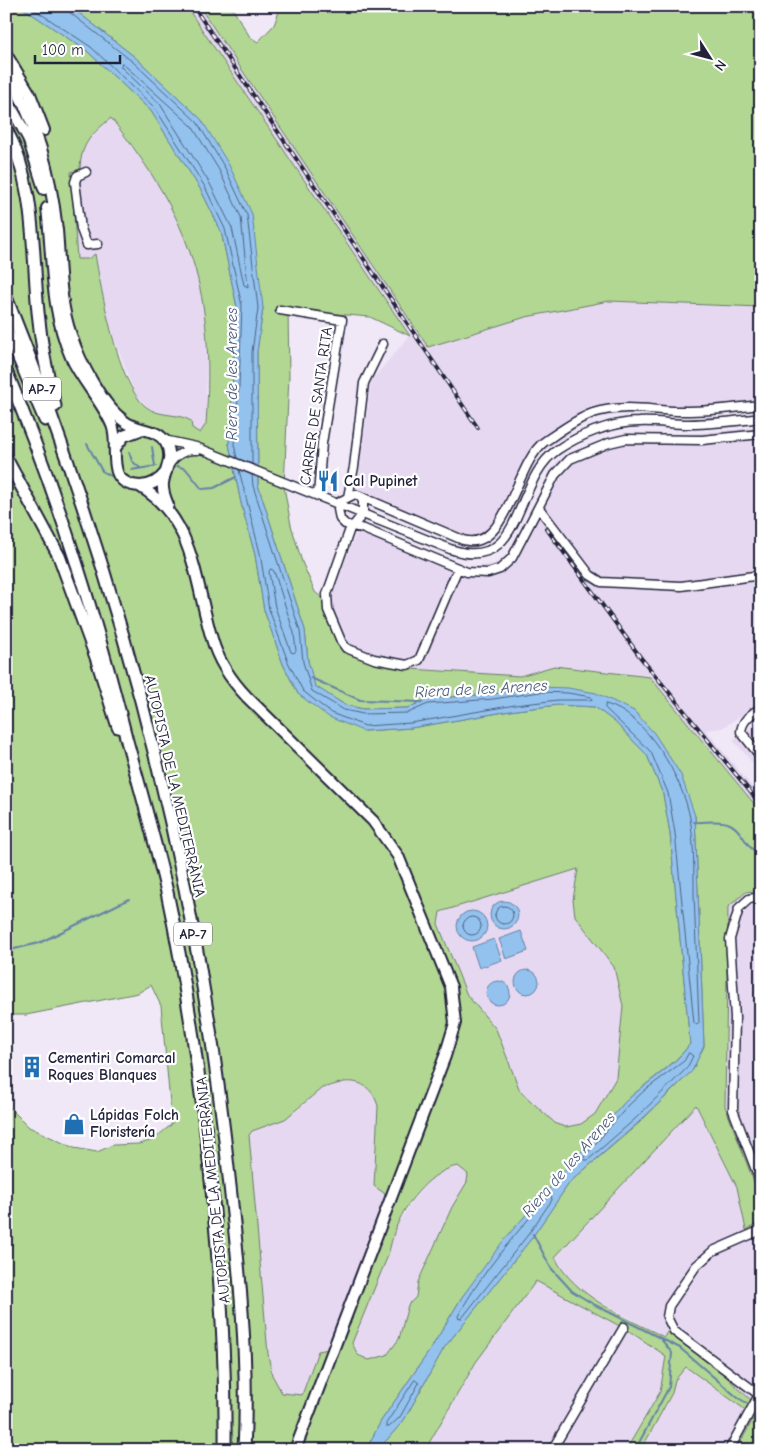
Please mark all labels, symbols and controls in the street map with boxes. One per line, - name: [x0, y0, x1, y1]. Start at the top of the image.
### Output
- scale bar: [35, 32, 120, 64]
- north arrow: [684, 32, 734, 82]
- text: 100 m: [42, 41, 84, 59]
- text: N: [711, 57, 730, 74]
- water label: Riera de les Arenes: [223, 307, 241, 440]
- street label: CARRER DE SANTA RITA: [296, 326, 336, 486]
- road number: AP-7: [23, 378, 61, 400]
- restaurant icon: Cal Pupinet: [315, 468, 341, 494]
- place label: Cal Pupinet: [344, 472, 419, 490]
- street label: AUTOPISTA DE LA MEDITERRÀNIA: [141, 673, 210, 899]
- water label: Riera de les Arenes: [414, 677, 548, 701]
- road number: AP-7: [174, 922, 212, 946]
- place label: Cementiri Comarcal Roques Blanques: [48, 1049, 176, 1084]
- building icon: Cementiri Comarcal Roques Blanques: [19, 1054, 45, 1080]
- street label: AUTOPISTA DE LA MEDITERRÀNIA: [191, 1076, 234, 1304]
- place label: Lápidas Folch Floristería: [90, 1106, 179, 1141]
- water label: Riera de les Arenes: [518, 1108, 619, 1221]
- shop icon: Lápidas Folch Floristería: [61, 1111, 87, 1137]

